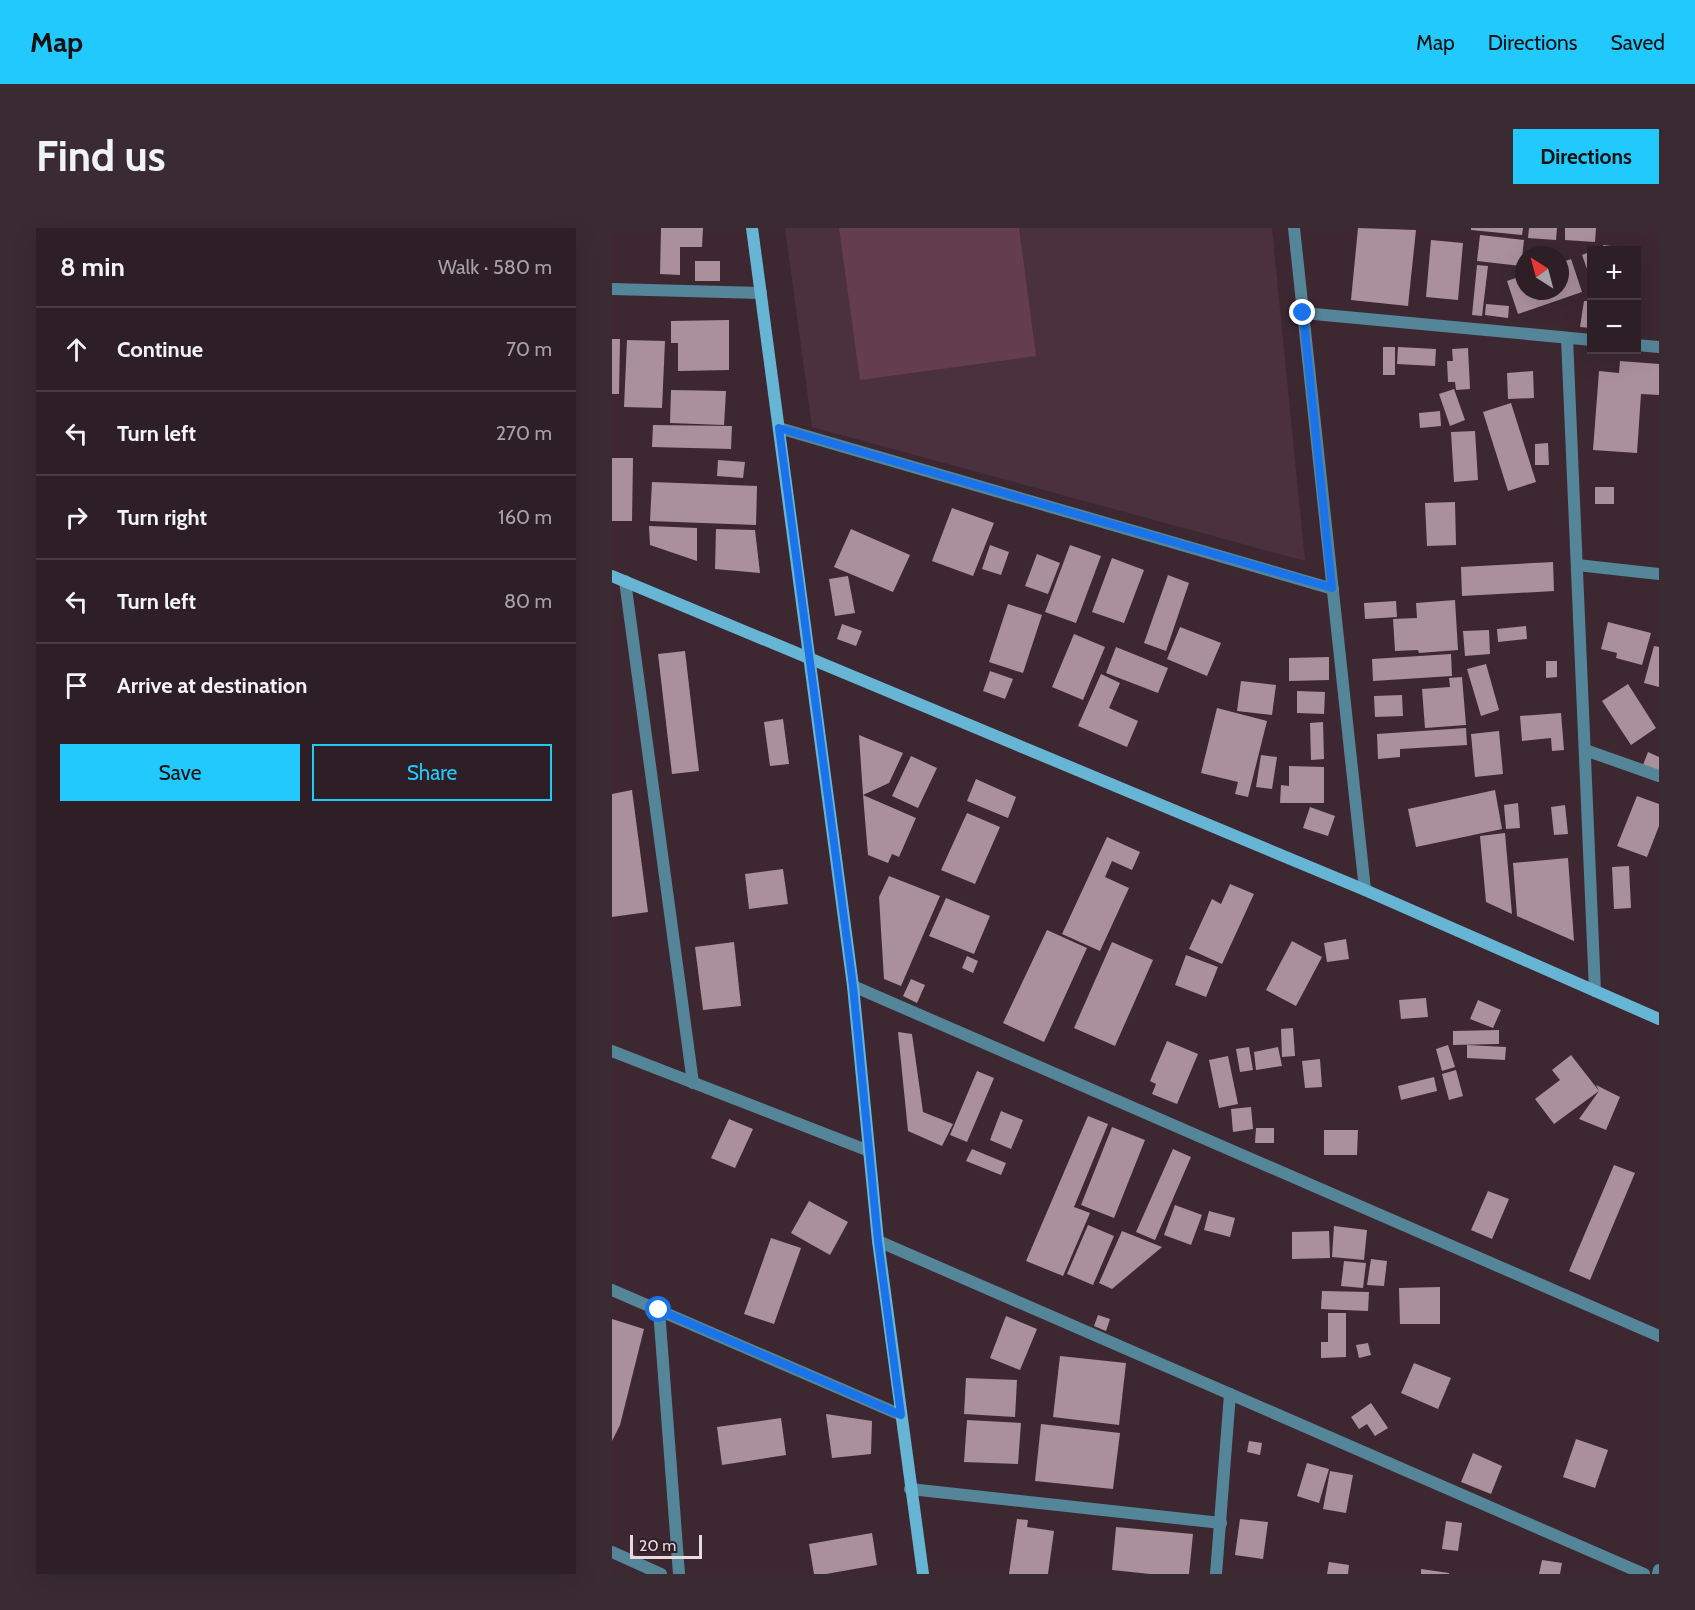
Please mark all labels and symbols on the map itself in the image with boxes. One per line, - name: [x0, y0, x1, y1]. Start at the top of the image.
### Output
- north arrow: [1515, 246, 1569, 300]
- route end: [1289, 299, 1315, 325]
- route start: [645, 1296, 671, 1322]
- scale bar: [630, 1532, 702, 1560]

